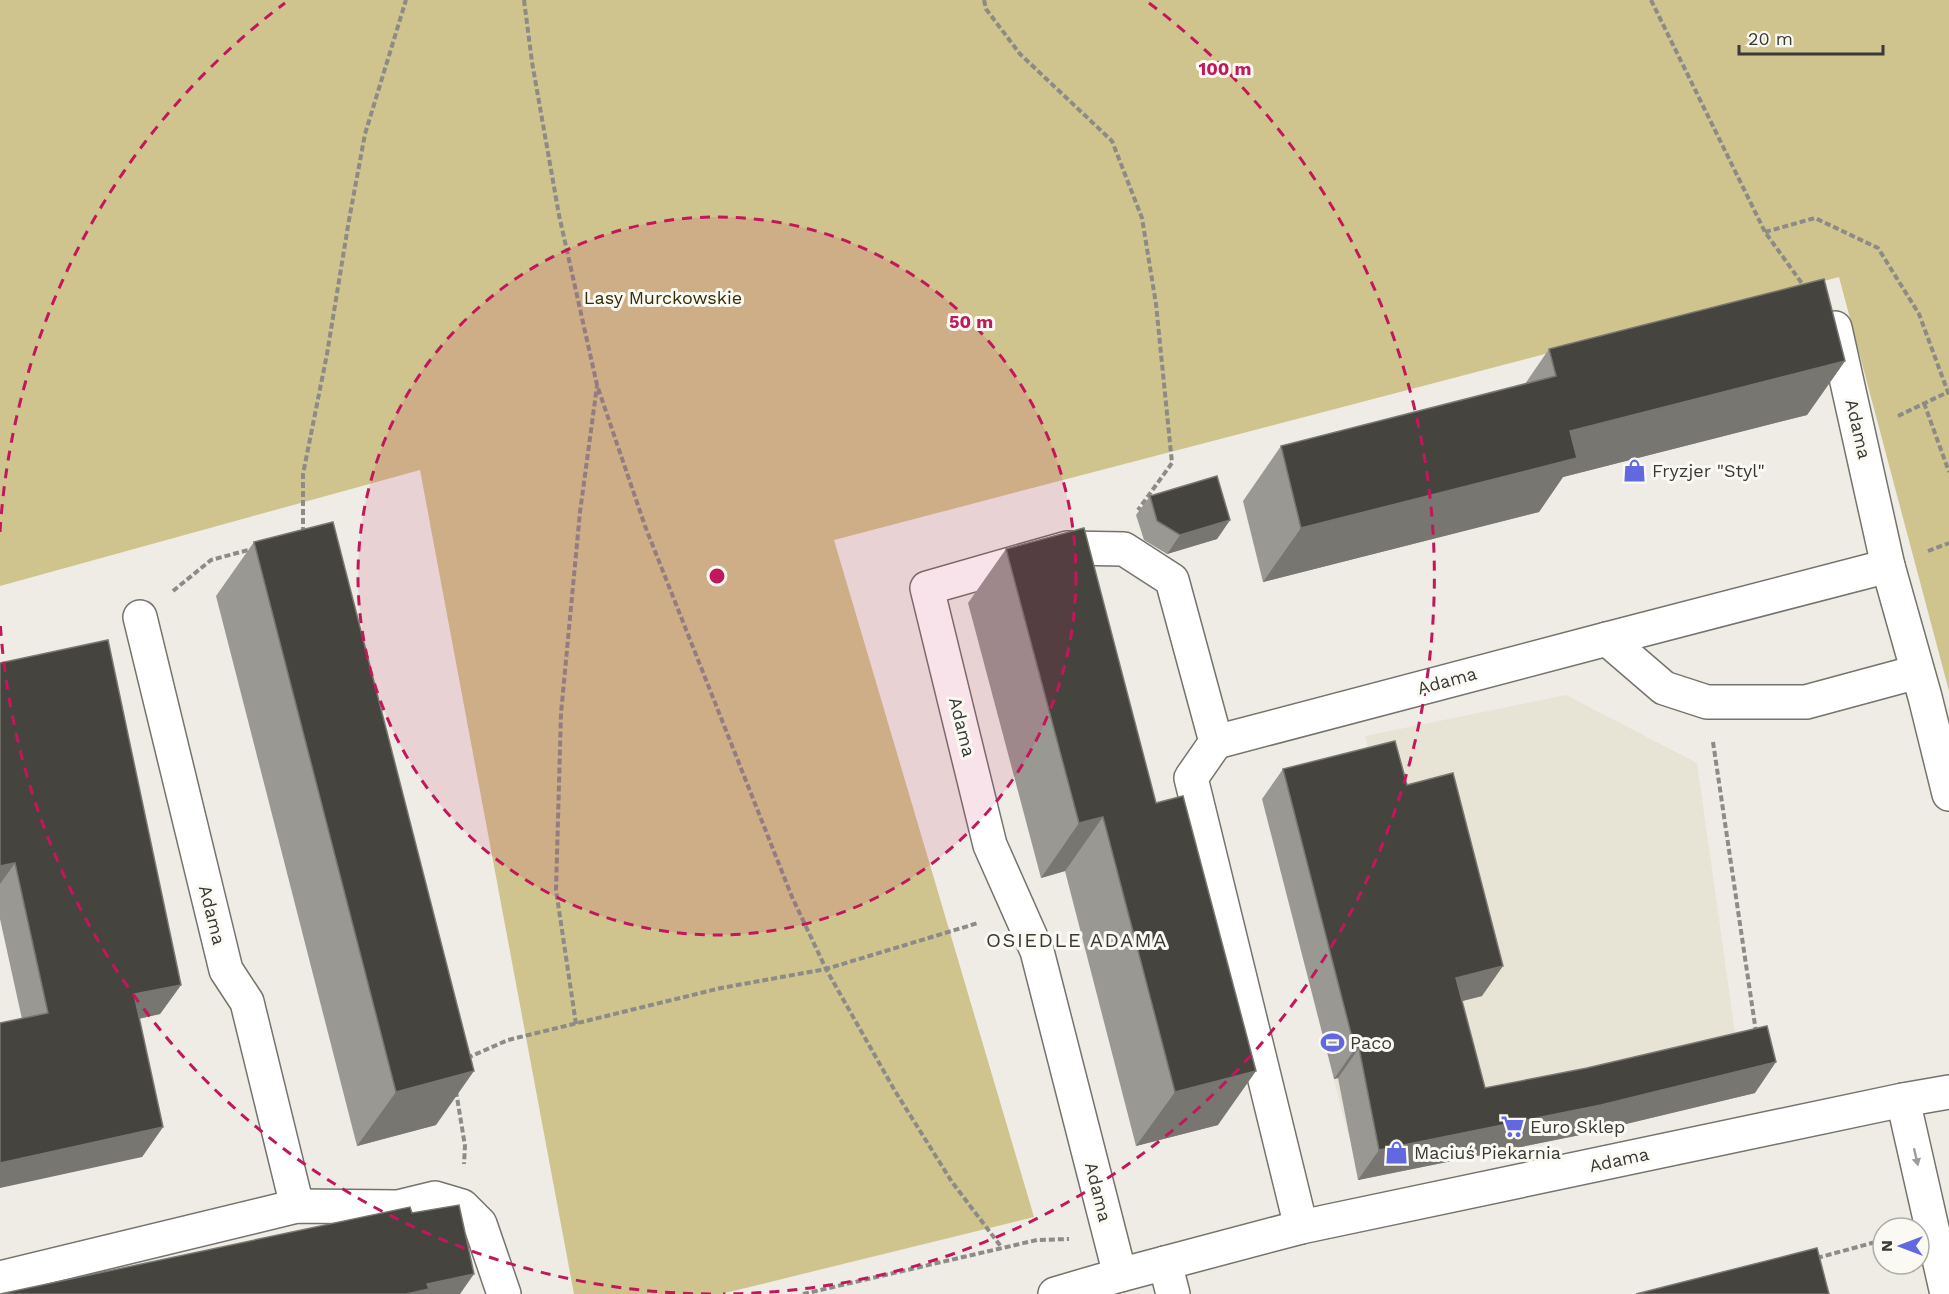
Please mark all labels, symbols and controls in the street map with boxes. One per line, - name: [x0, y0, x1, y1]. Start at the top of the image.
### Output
- scale bar: [1739, 18, 1883, 56]
- text: 20 m: [1748, 28, 1793, 49]
- text: 100 m: [1198, 58, 1252, 79]
- park label: Lasy Murckowskie: [584, 287, 742, 308]
- text: 50 m: [949, 311, 993, 332]
- street label: Adama: [1841, 397, 1876, 461]
- shop icon: Fryzjer "Styl": [1621, 458, 1647, 484]
- place label: Fryzjer "Styl": [1652, 460, 1765, 481]
- centre of rings: [707, 566, 727, 586]
- street label: Adama: [1415, 663, 1479, 698]
- street label: Adama: [945, 695, 980, 759]
- street label: Adama: [195, 883, 230, 947]
- district label: OSIEDLE ADAMA: [986, 928, 1168, 952]
- sports icon: Paco: [1319, 1030, 1345, 1056]
- place label: Paco: [1350, 1032, 1392, 1053]
- supermarket icon: Euro Sklep: [1499, 1114, 1525, 1140]
- place label: Euro Sklep: [1530, 1116, 1625, 1137]
- shop icon: Maciuś Piekarnia: [1383, 1140, 1409, 1166]
- place label: Maciuś Piekarnia: [1414, 1142, 1561, 1163]
- street label: Adama: [1587, 1143, 1651, 1176]
- one-way arrow: [1911, 1148, 1921, 1167]
- street label: Adama: [1081, 1160, 1116, 1224]
- north arrow: [1871, 1216, 1931, 1276]
- text: N: [1877, 1240, 1896, 1252]

